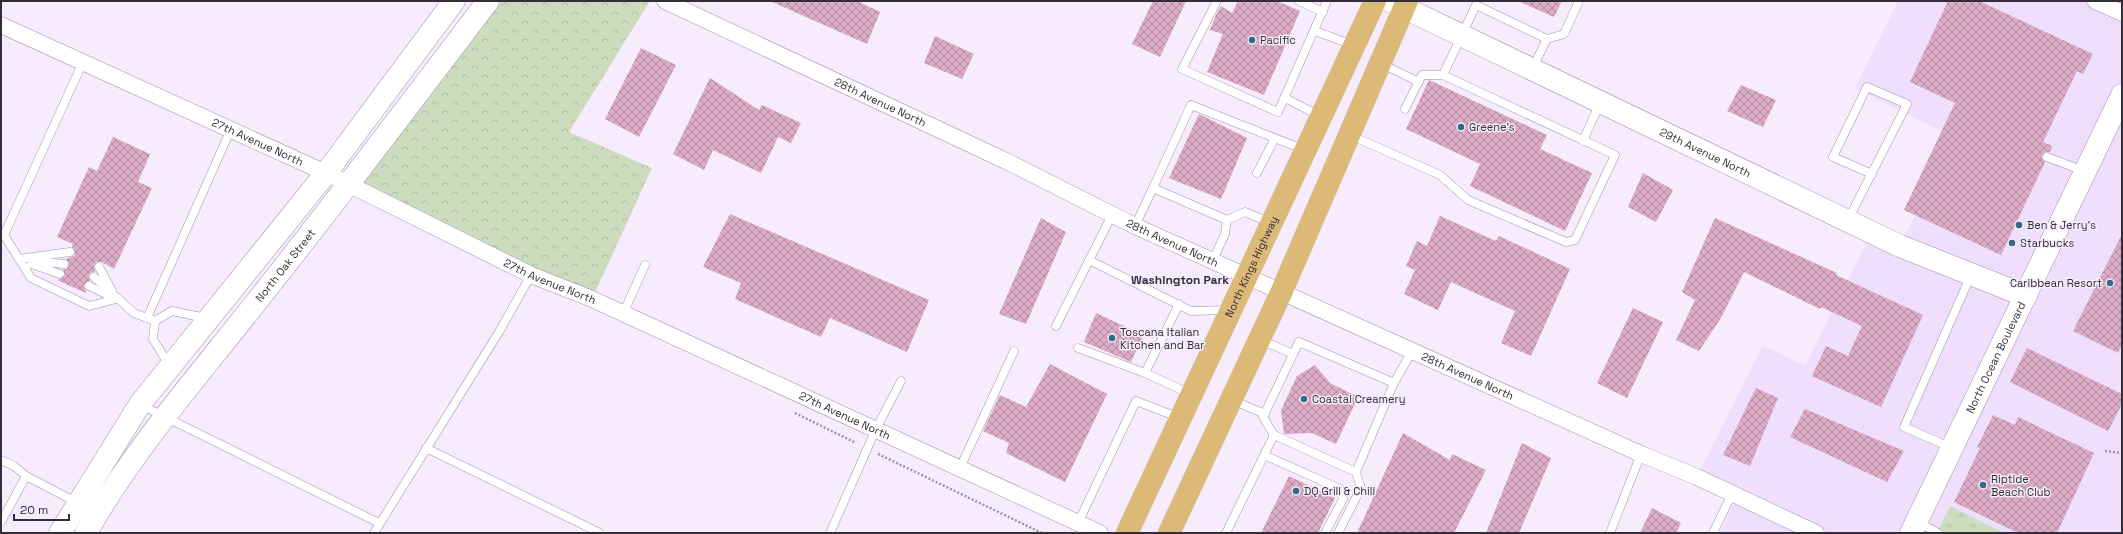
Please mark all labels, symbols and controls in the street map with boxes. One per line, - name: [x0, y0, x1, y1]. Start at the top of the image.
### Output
- place label: Pacific: [1260, 33, 1296, 47]
- marker: Pacific: [1247, 35, 1257, 45]
- street label: 28th Avenue North: [832, 75, 929, 130]
- street label: 27th Avenue North: [210, 115, 306, 169]
- place label: Greene's: [1469, 120, 1515, 134]
- marker: Greene's: [1456, 122, 1466, 132]
- street label: 29th Avenue North: [1658, 125, 1753, 180]
- street label: North Kings Highway: [1222, 214, 1281, 319]
- street label: 28th Avenue North: [1124, 216, 1221, 270]
- place label: Ben & Jerry's: [2027, 218, 2096, 232]
- marker: Ben & Jerry's: [2014, 220, 2024, 230]
- street label: North Oak Street: [252, 226, 318, 305]
- place label: Starbucks: [2020, 236, 2074, 250]
- marker: Starbucks: [2007, 238, 2017, 248]
- street label: 27th Avenue North: [501, 256, 598, 307]
- district label: Washington Park: [1131, 272, 1229, 288]
- place label: Caribbean Resort: [2010, 276, 2102, 290]
- marker: Caribbean Resort: [2105, 278, 2115, 288]
- street label: North Ocean Boulevard: [1963, 299, 2028, 415]
- place label: Toscana Italian Kitchen and Bar: [1120, 325, 1204, 352]
- marker: Toscana Italian Kitchen and Bar: [1107, 333, 1117, 343]
- street label: 28th Avenue North: [1419, 349, 1516, 403]
- street label: 27th Avenue North: [797, 388, 893, 443]
- place label: Coastal Creamery: [1312, 392, 1405, 406]
- marker: Coastal Creamery: [1299, 394, 1309, 404]
- place label: Riptide Beach Club: [1991, 472, 2051, 499]
- marker: Riptide Beach Club: [1978, 480, 1988, 490]
- place label: DQ Grill & Chill: [1304, 484, 1375, 498]
- marker: DQ Grill & Chill: [1291, 486, 1301, 496]
- scale bar: [14, 496, 69, 522]
- text: 20 m: [20, 502, 48, 518]

